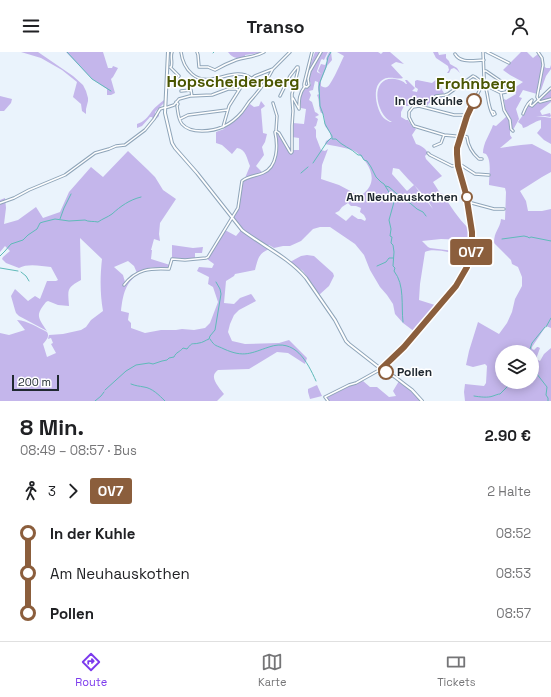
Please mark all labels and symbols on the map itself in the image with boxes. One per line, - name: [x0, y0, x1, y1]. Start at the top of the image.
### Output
- district label: Hopscheiderberg: [166, 71, 300, 92]
- district label: Frohnberg: [436, 73, 516, 94]
- place label: In der Kuhle: [395, 93, 463, 109]
- marker: In der Kuhle: [466, 93, 482, 109]
- place label: Am Neuhauskothen: [346, 189, 458, 205]
- marker: Am Neuhauskothen: [461, 191, 473, 203]
- line badge: OV7: [448, 239, 494, 265]
- marker: Pollen: [378, 364, 394, 380]
- place label: Pollen: [397, 364, 432, 380]
- scale bar: [12, 373, 59, 392]

